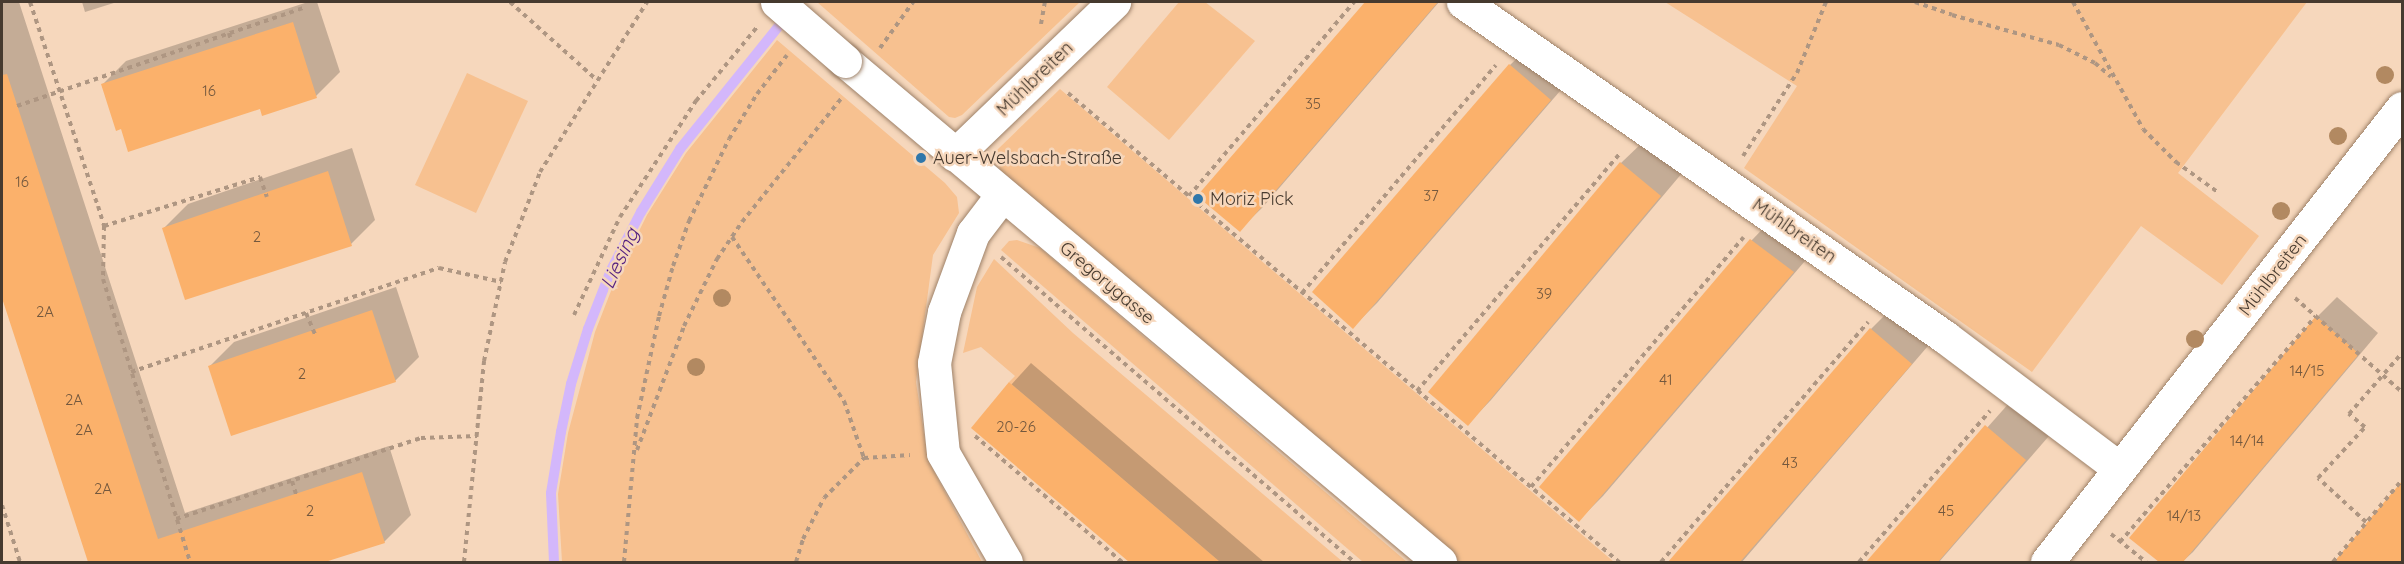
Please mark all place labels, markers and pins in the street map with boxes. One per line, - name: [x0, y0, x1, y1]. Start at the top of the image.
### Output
- place label: Auer-Welsbach-Straße: [933, 147, 1122, 169]
- marker: Auer-Welsbach-Straße: [914, 151, 928, 165]
- place label: Moriz Pick: [1210, 188, 1294, 210]
- marker: Moriz Pick: [1191, 192, 1205, 206]

